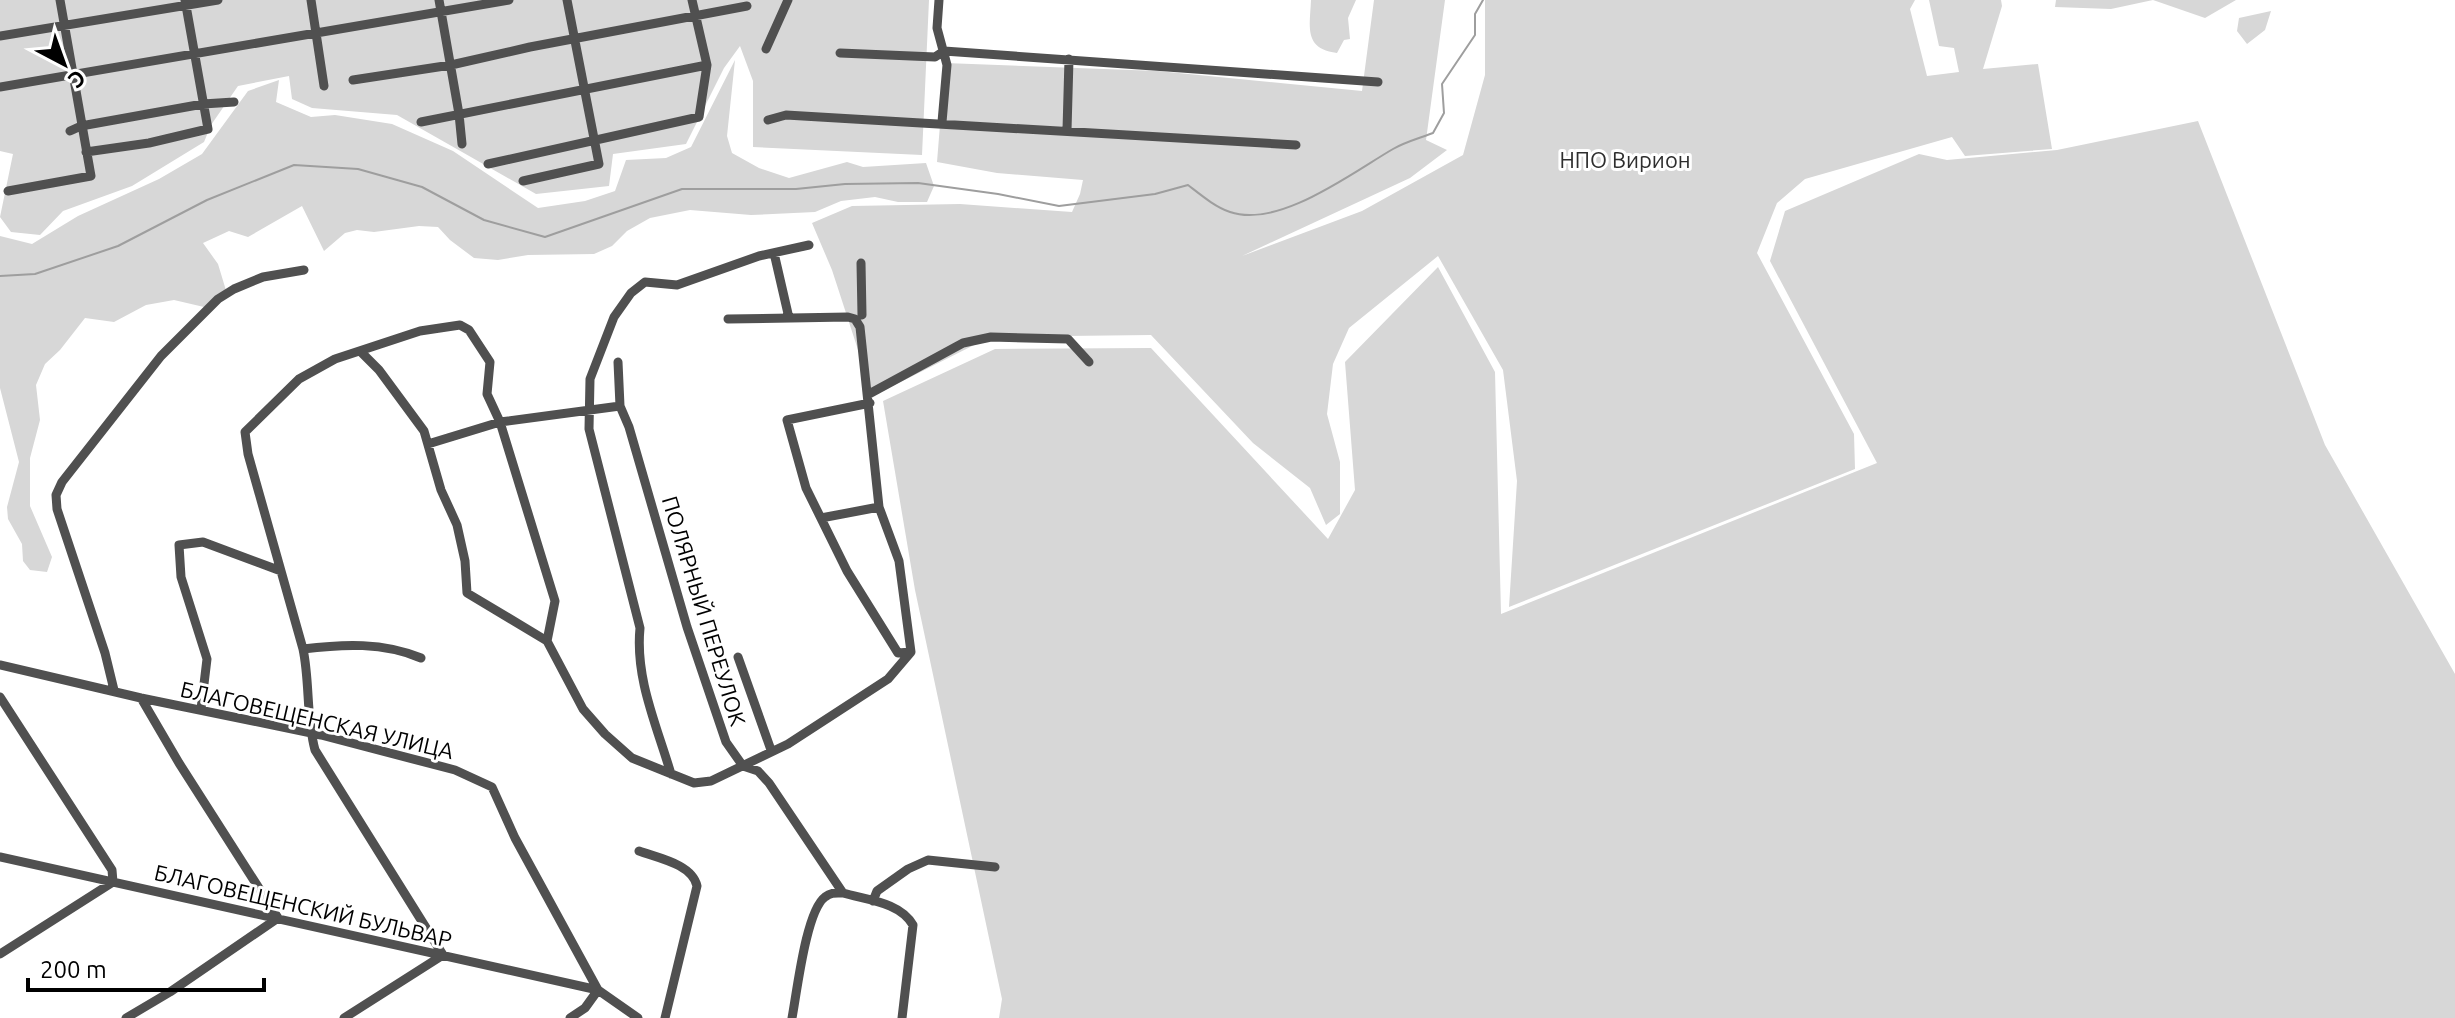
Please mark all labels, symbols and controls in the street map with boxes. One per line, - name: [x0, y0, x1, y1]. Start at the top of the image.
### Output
- north arrow: [24, 24, 104, 104]
- text: С: [64, 65, 91, 94]
- park label: НПО Вирион: [1559, 147, 1691, 172]
- street label: ПОЛЯРНЫЙ ПЕРЕУЛОК: [658, 493, 752, 729]
- street label: БЛАГОВЕЩЕНСКАЯ УЛИЦА: [178, 676, 457, 763]
- street label: БЛАГОВЕЩЕНСКИЙ БУЛЬВАР: [152, 859, 454, 952]
- scale bar: [28, 942, 264, 992]
- text: 200 m: [40, 956, 107, 983]

